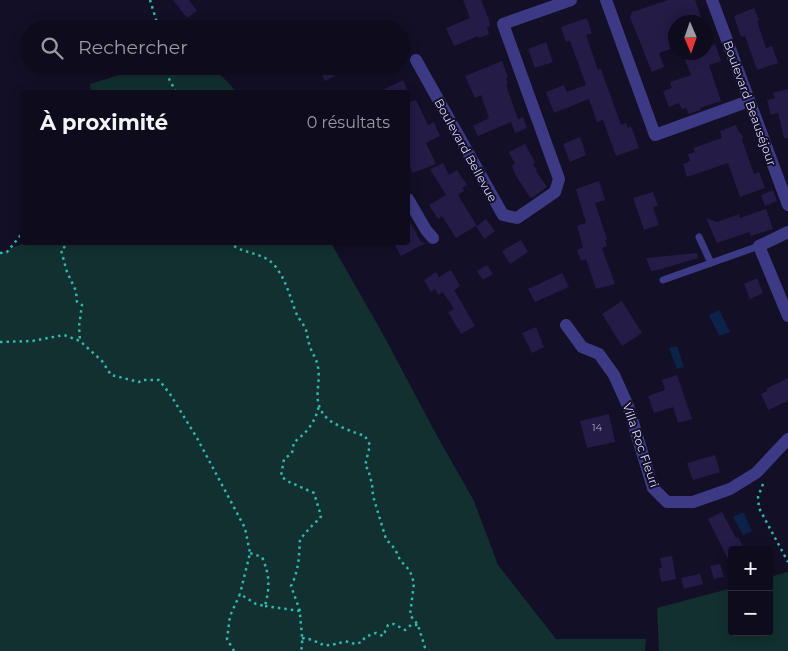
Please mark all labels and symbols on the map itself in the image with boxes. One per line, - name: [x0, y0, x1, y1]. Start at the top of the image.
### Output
- north arrow: [668, 15, 713, 60]
- street label: Boulevard Beauséjour: [720, 38, 780, 168]
- street label: Boulevard Bellevue: [431, 96, 501, 204]
- street label: Villa Roc Fleuri: [620, 401, 662, 489]
- house number: 14: [592, 421, 602, 434]

